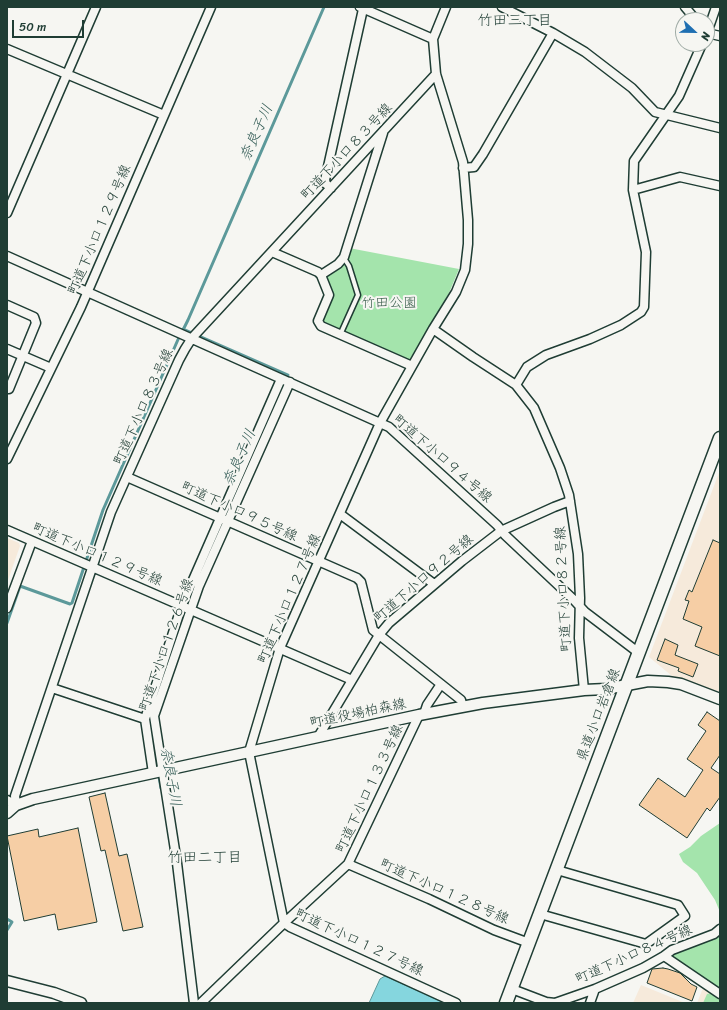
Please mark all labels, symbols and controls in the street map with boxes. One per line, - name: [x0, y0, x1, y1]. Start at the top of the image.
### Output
- scale bar: [14, 12, 86, 38]
- district label: 竹田三丁目: [478, 12, 552, 30]
- north arrow: [675, 12, 715, 52]
- text: 50 m: [19, 16, 46, 38]
- text: N: [695, 29, 716, 43]
- street label: 町道下小口８３号線: [298, 100, 396, 204]
- water label: 奈良子川: [237, 102, 277, 164]
- street label: 町道下小口１２９号線: [65, 162, 135, 298]
- park label: 竹田公園: [361, 295, 417, 311]
- street label: 町道下小口８３号線: [111, 346, 177, 468]
- street label: 町道下小口９４号線: [389, 411, 495, 507]
- water label: 奈良子川: [220, 427, 260, 489]
- street label: 町道下小口９５号線: [178, 479, 300, 545]
- street label: 町道下小口１２９号線: [29, 520, 165, 590]
- street label: 町道下小口８２号線: [552, 526, 576, 652]
- street label: 町道下小口１２７号線: [255, 531, 325, 667]
- street label: 町道下小口９２号線: [371, 531, 477, 627]
- street label: 町道下小口１２６号線: [136, 576, 198, 714]
- street label: 県道小口岩倉線: [574, 666, 624, 764]
- street label: 町道役場柏森線: [308, 696, 408, 732]
- street label: 町道下小口１３３号線: [333, 722, 407, 856]
- water label: 奈良子川: [156, 746, 184, 808]
- district label: 竹田二丁目: [168, 849, 242, 867]
- street label: 町道下小口１２８号線: [377, 856, 511, 928]
- street label: 町道下小口１２７号線: [292, 906, 426, 980]
- street label: 町道下小口８４号線: [573, 922, 695, 988]

